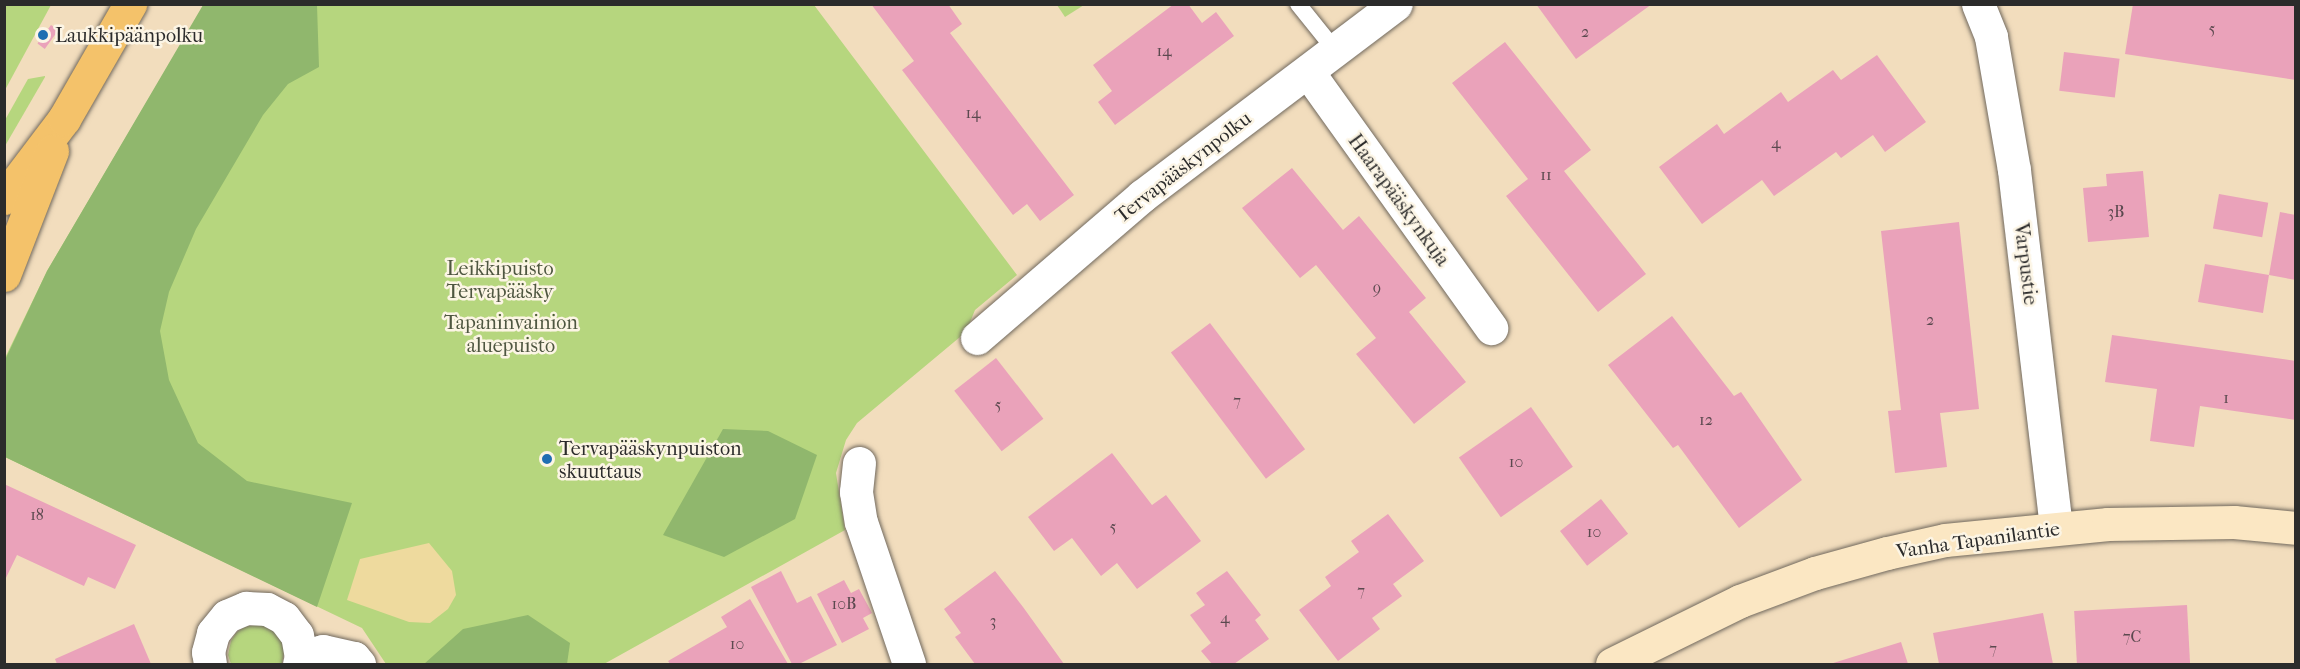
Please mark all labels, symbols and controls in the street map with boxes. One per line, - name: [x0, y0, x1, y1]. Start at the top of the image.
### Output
- house number: 5: [2209, 19, 2215, 39]
- house number: 2: [1581, 22, 1589, 42]
- place label: Laukkipäänpolku: [55, 23, 203, 47]
- marker: Laukkipäänpolku: [36, 28, 50, 42]
- house number: 14: [1156, 41, 1172, 61]
- house number: 14: [965, 103, 981, 123]
- street label: Tervapääskynpolku: [1110, 106, 1256, 228]
- street label: Haarapääskynkuja: [1343, 129, 1455, 271]
- house number: 4: [1771, 133, 1781, 153]
- house number: 11: [1540, 165, 1552, 185]
- house number: 3B: [2108, 202, 2124, 222]
- street label: Varpustie: [2009, 222, 2043, 306]
- park label: Leikkipuisto Tervapääsky: [446, 257, 554, 304]
- house number: 9: [1373, 278, 1381, 298]
- house number: 2: [1926, 310, 1934, 330]
- park label: Tapaninvainion aluepuisto: [444, 311, 578, 358]
- house number: 1: [2223, 388, 2229, 408]
- house number: 7: [1233, 391, 1241, 411]
- house number: 5: [995, 395, 1001, 415]
- house number: 12: [1699, 410, 1713, 430]
- place label: Tervapääskynpuiston skuuttaus: [559, 436, 742, 483]
- marker: Tervapääskynpuiston skuuttaus: [540, 452, 554, 466]
- house number: 10: [1509, 452, 1523, 472]
- house number: 18: [30, 505, 44, 525]
- house number: 5: [1110, 517, 1116, 537]
- street label: Vanha Tapanilantie: [1895, 517, 2061, 563]
- house number: 10: [1587, 522, 1601, 542]
- house number: 7: [1357, 581, 1365, 601]
- house number: 10B: [832, 594, 856, 614]
- house number: 4: [1220, 608, 1230, 628]
- house number: 3: [990, 611, 996, 631]
- house number: 7C: [2123, 627, 2141, 647]
- house number: 10: [730, 634, 744, 654]
- house number: 7: [1989, 639, 1997, 659]

